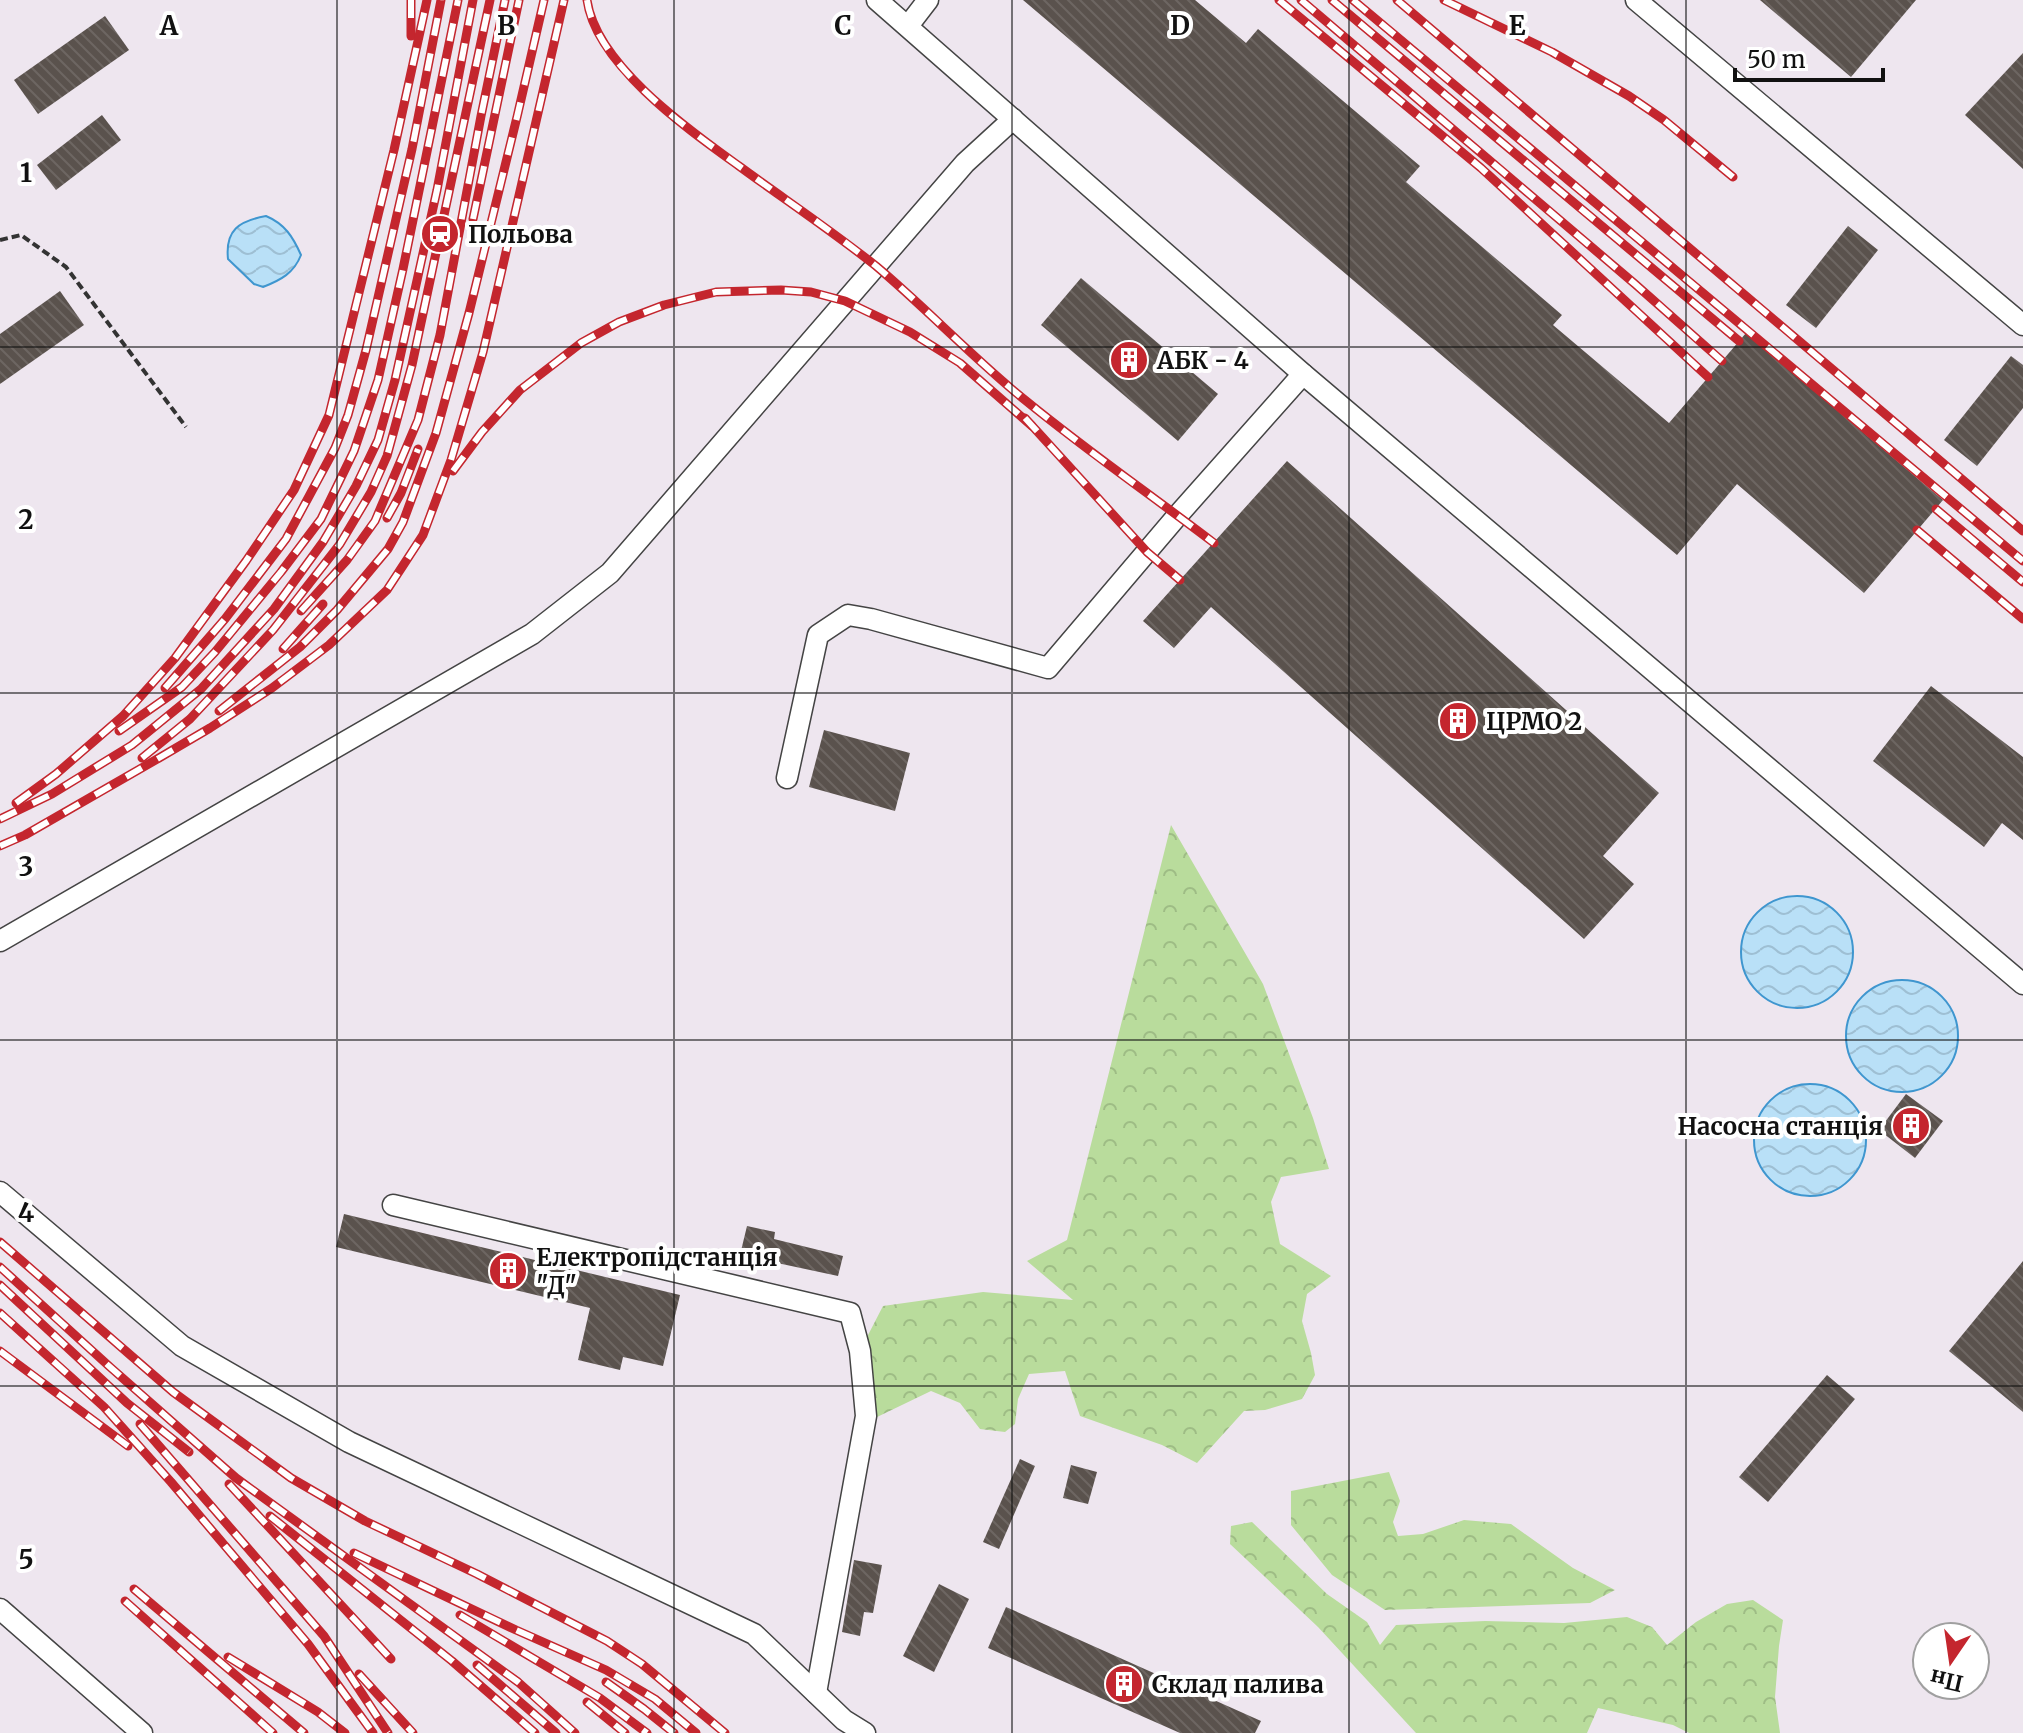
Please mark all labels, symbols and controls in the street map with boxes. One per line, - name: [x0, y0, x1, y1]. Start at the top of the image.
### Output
- text: A: [159, 9, 179, 42]
- text: B: [497, 9, 515, 42]
- text: C: [834, 9, 852, 42]
- text: D: [1170, 9, 1190, 42]
- text: E: [1509, 9, 1526, 42]
- scale bar: [1735, 32, 1883, 82]
- text: 50 m: [1747, 44, 1806, 75]
- text: 1: [20, 156, 32, 189]
- station icon: Польова: [419, 213, 461, 255]
- place label: Польова: [468, 219, 573, 250]
- building icon: АБК - 4: [1108, 339, 1150, 381]
- place label: АБК - 4: [1156, 345, 1249, 376]
- text: 2: [18, 503, 34, 536]
- building icon: ЦРМО 2: [1437, 700, 1479, 742]
- place label: ЦРМО 2: [1486, 706, 1582, 737]
- text: 3: [19, 850, 33, 883]
- building icon: Насосна станція: [1890, 1105, 1932, 1147]
- place label: Насосна станція: [1678, 1111, 1883, 1142]
- text: 4: [18, 1196, 35, 1229]
- place label: Електропідстанція "Д": [536, 1242, 778, 1301]
- building icon: Електропідстанція "Д": [487, 1250, 529, 1292]
- text: 5: [18, 1543, 34, 1576]
- north arrow: [1911, 1621, 1991, 1701]
- building icon: Склад палива: [1103, 1663, 1145, 1705]
- text: Пн: [1927, 1663, 1966, 1698]
- place label: Склад палива: [1152, 1669, 1324, 1700]

